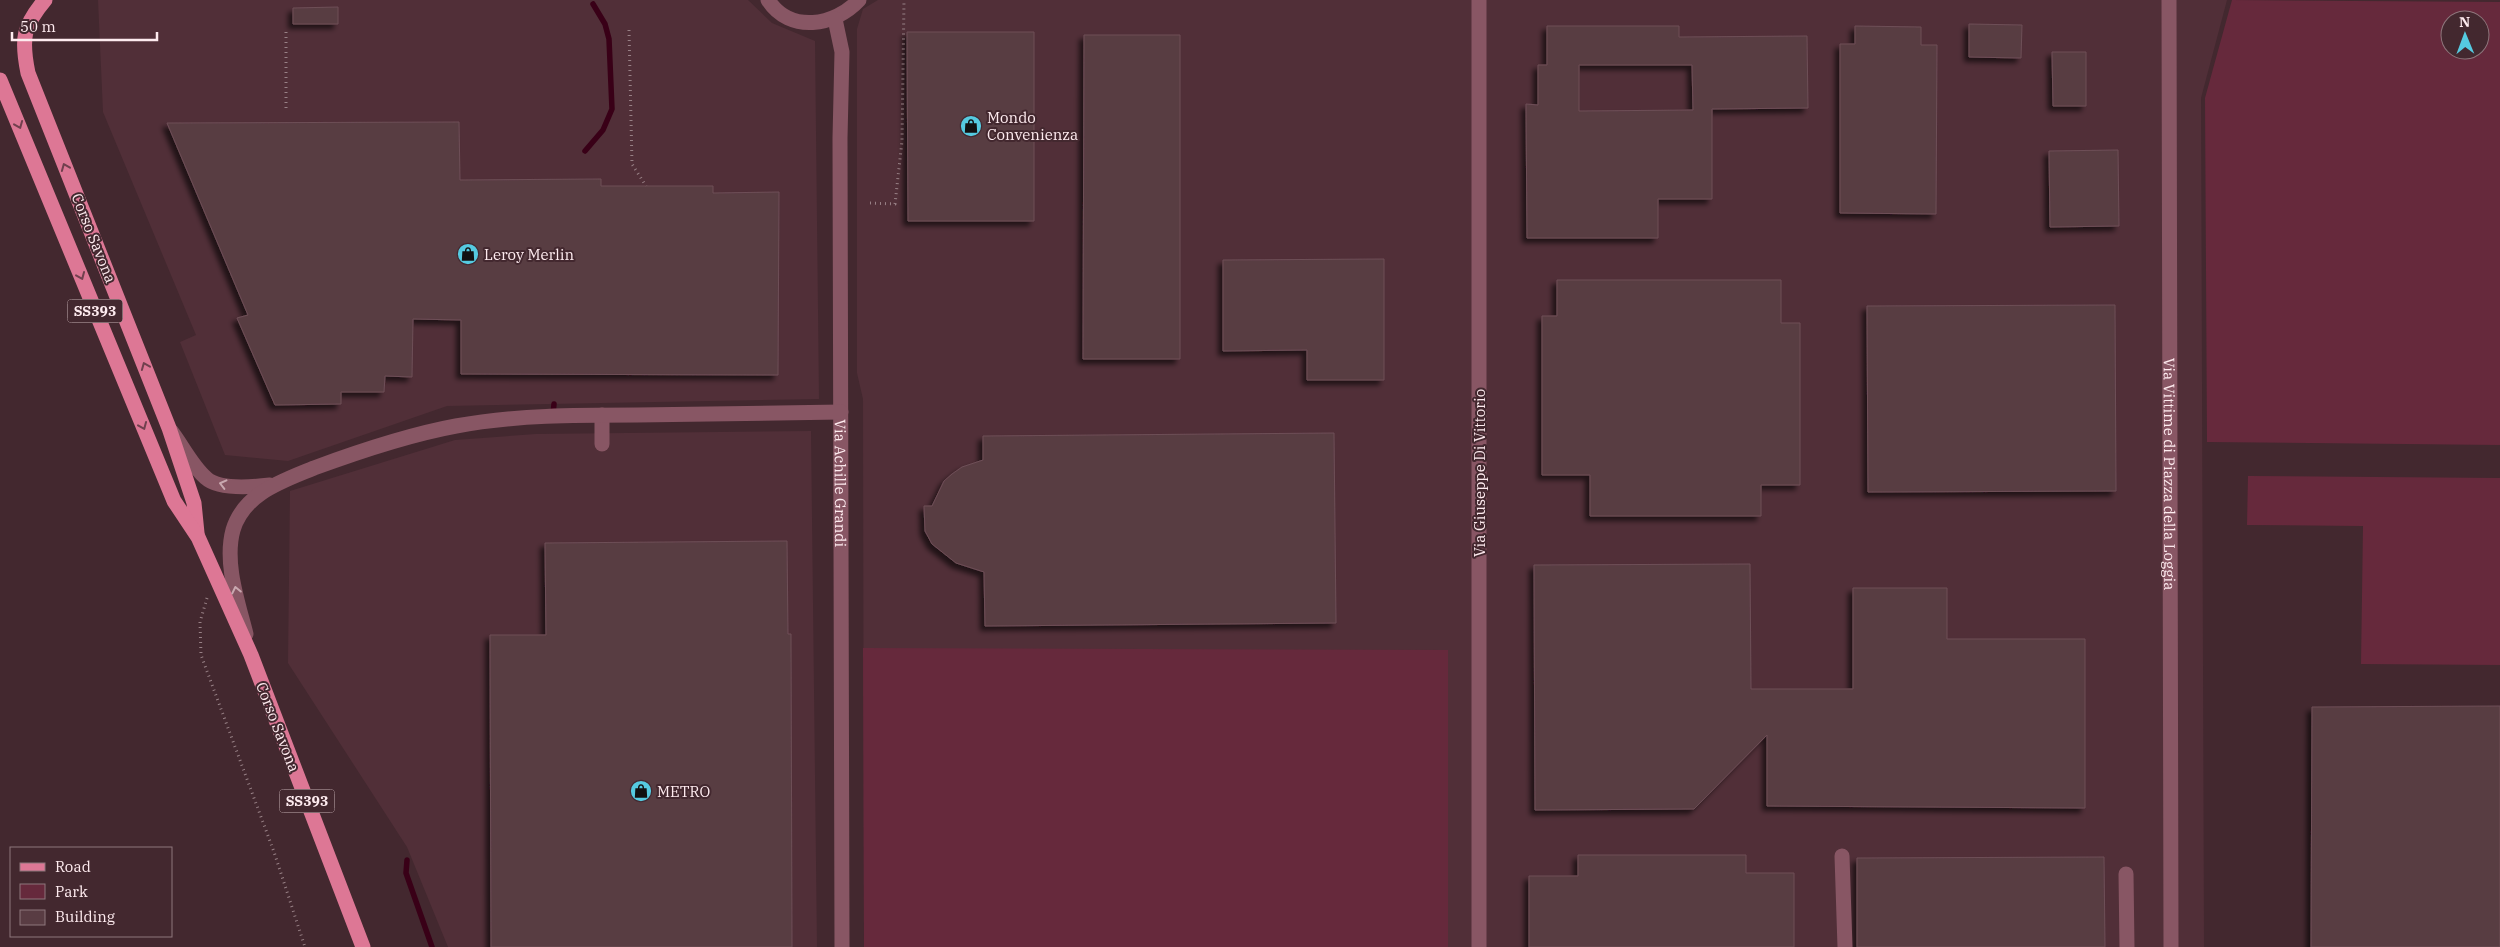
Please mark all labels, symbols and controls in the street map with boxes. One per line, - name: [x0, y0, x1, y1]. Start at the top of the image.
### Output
- scale bar: [12, 10, 158, 42]
- north arrow: [2440, 10, 2490, 60]
- text: N: [2459, 13, 2470, 31]
- text: 50 m: [20, 17, 56, 36]
- place label: Mondo Convenienza: [987, 108, 1078, 144]
- shop icon: Mondo Convenienza: [959, 114, 983, 138]
- one-way arrow: [12, 120, 23, 129]
- one-way arrow: [61, 163, 71, 172]
- street label: Corso Savona: [67, 190, 121, 286]
- shop icon: Leroy Merlin: [456, 242, 480, 266]
- place label: Leroy Merlin: [484, 245, 574, 264]
- one-way arrow: [75, 271, 85, 279]
- road number: SS393: [68, 300, 122, 322]
- street label: Via Vittime di Piazza della Loggia: [2160, 358, 2180, 590]
- one-way arrow: [141, 362, 151, 371]
- street label: Via Giuseppe Di Vittorio: [1470, 389, 1489, 557]
- street label: Via Achille Grandi: [831, 419, 851, 547]
- one-way arrow: [137, 421, 147, 430]
- one-way arrow: [219, 479, 228, 490]
- one-way arrow: [231, 586, 242, 595]
- street label: Corso Savona: [252, 679, 304, 775]
- shop icon: METRO: [629, 779, 653, 803]
- place label: METRO: [657, 782, 710, 801]
- road number: SS393: [280, 789, 334, 812]
- legend: [10, 847, 172, 937]
- text: Road: [55, 857, 91, 876]
- text: Park: [55, 882, 88, 901]
- text: Building: [55, 907, 115, 926]

